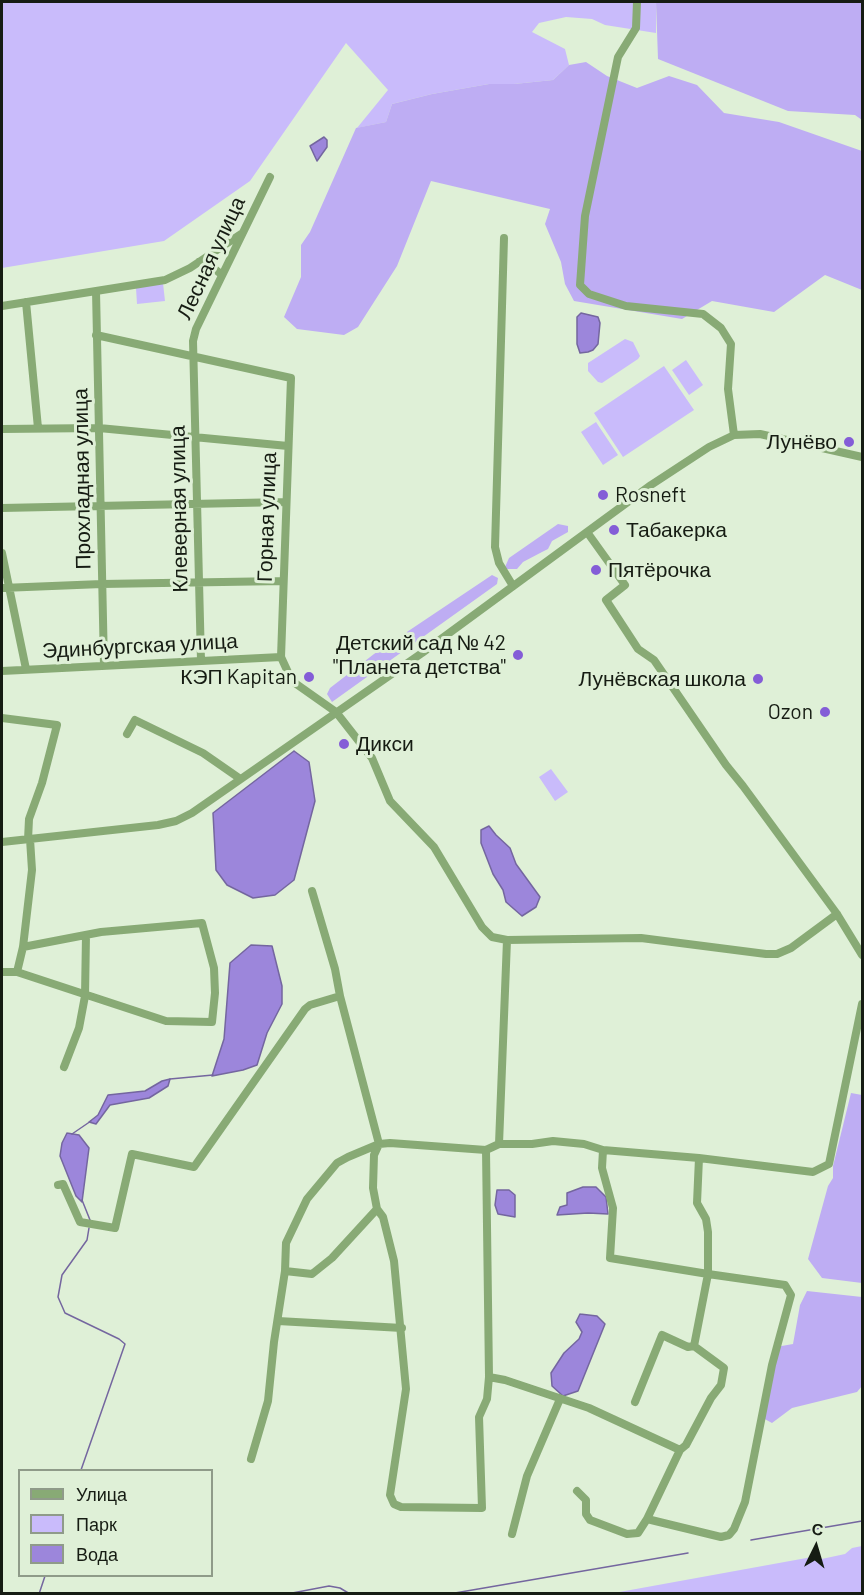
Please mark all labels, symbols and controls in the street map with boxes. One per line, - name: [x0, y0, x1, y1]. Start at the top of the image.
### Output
- street label: Лесная улица: [172, 193, 250, 323]
- street label: Прохладная улица: [68, 388, 96, 570]
- street label: Клеверная улица: [165, 425, 193, 593]
- place label: Лунёво: [767, 429, 837, 455]
- marker: Лунёво: [842, 435, 856, 449]
- street label: Горная улица: [252, 452, 282, 582]
- place label: Rosneft: [615, 482, 687, 508]
- marker: Rosneft: [596, 488, 610, 502]
- place label: Табакерка: [626, 517, 727, 543]
- marker: Табакерка: [607, 523, 621, 537]
- place label: Пятёрочка: [608, 557, 711, 583]
- marker: Пятёрочка: [589, 563, 603, 577]
- street label: Эдинбургская улица: [42, 628, 238, 664]
- place label: Детский сад № 42 "Планета детства": [333, 630, 506, 680]
- marker: Детский сад № 42 "Планета детства": [511, 648, 525, 662]
- place label: КЭП Kapitan: [180, 664, 297, 690]
- place label: Лунёвская школа: [578, 666, 746, 692]
- marker: КЭП Kapitan: [302, 670, 316, 684]
- marker: Лунёвская школа: [751, 672, 765, 686]
- place label: Ozon: [768, 699, 813, 725]
- marker: Ozon: [818, 705, 832, 719]
- place label: Дикси: [356, 731, 414, 757]
- marker: Дикси: [337, 737, 351, 751]
- legend: [18, 1469, 213, 1577]
- text: Улица: [76, 1483, 127, 1505]
- text: Парк: [76, 1513, 117, 1535]
- north arrow: [786, 1517, 846, 1577]
- text: С: [811, 1519, 824, 1539]
- text: Вода: [76, 1543, 118, 1565]

